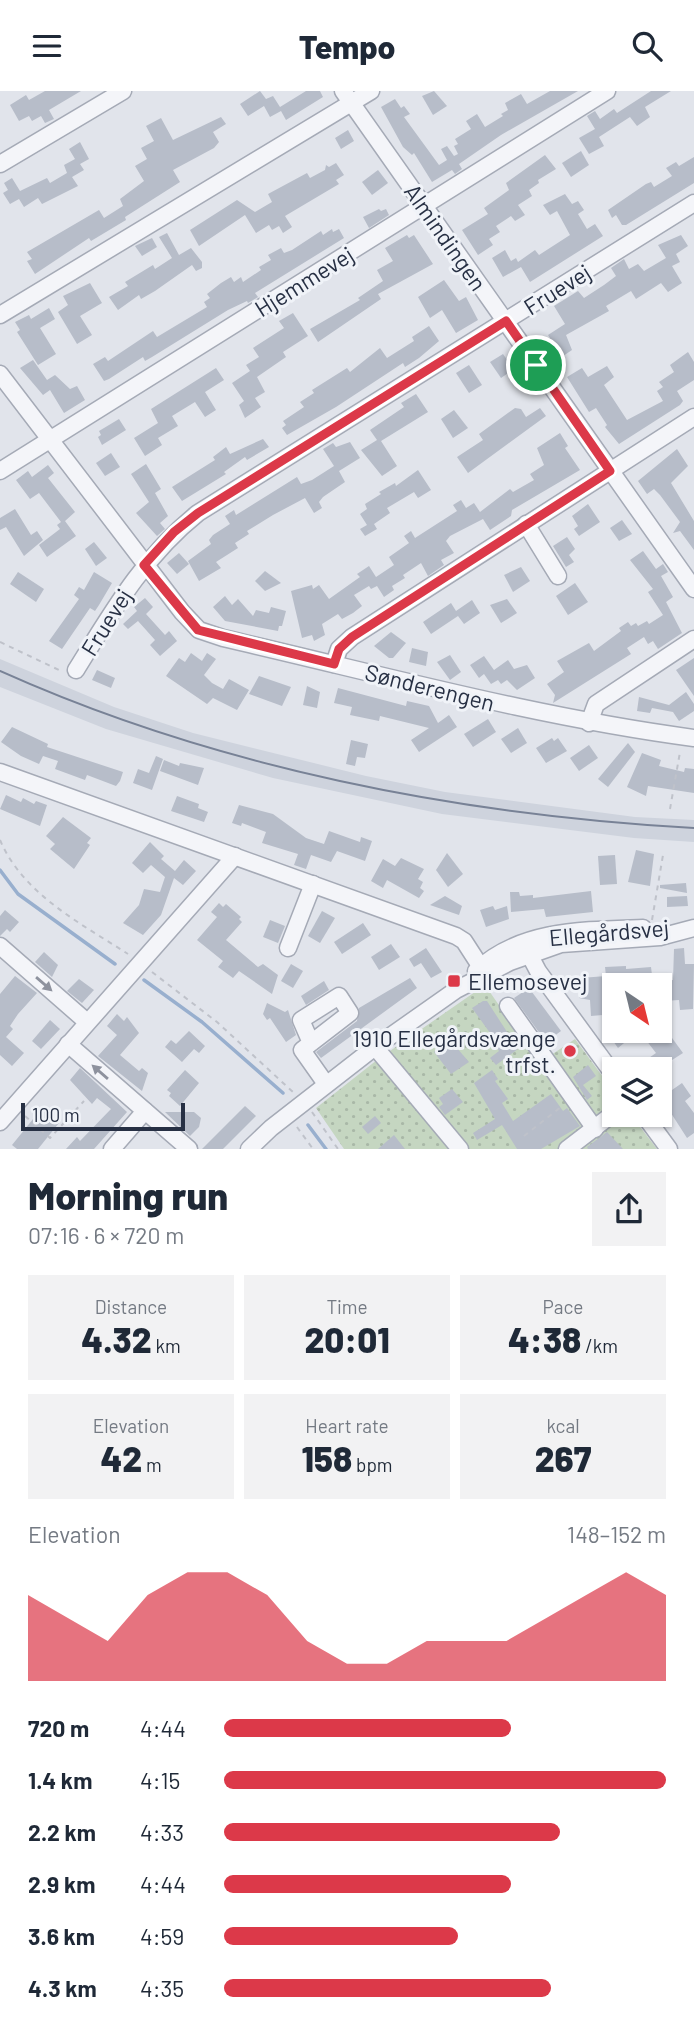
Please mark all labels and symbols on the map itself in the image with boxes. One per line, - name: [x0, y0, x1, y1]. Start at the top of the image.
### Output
- street label: Almindingen: [399, 178, 493, 296]
- street label: Hjemmevej: [249, 240, 359, 322]
- street label: Fruevej: [518, 258, 596, 320]
- pin: [506, 335, 566, 395]
- street label: Fruevej: [75, 583, 137, 661]
- street label: Sønderengen: [362, 657, 498, 717]
- street label: Ellegårdsvej: [548, 913, 670, 951]
- place label: Ellemosevej: [468, 967, 588, 995]
- marker: Ellemosevej: [446, 973, 462, 989]
- north arrow: [602, 973, 672, 1043]
- one-way arrow: [35, 976, 53, 992]
- place label: 1910 Ellegårdsvænge trfst.: [352, 1024, 556, 1078]
- marker: 1910 Ellegårdsvænge trfst.: [562, 1043, 578, 1059]
- one-way arrow: [91, 1064, 109, 1080]
- scale bar: [21, 1100, 186, 1132]

